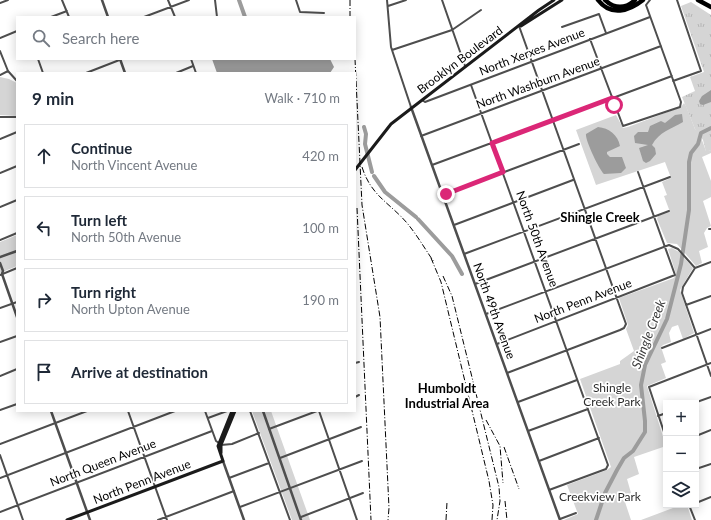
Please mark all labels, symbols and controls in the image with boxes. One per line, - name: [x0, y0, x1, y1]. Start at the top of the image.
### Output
- search box: [16, 16, 356, 60]
- street label: Brooklyn Boulevard: [414, 23, 505, 97]
- street label: North Xerxes Avenue: [477, 24, 587, 79]
- icon: search: [30, 27, 52, 49]
- text: Search here: [62, 29, 139, 47]
- street label: North Washburn Avenue: [474, 53, 602, 112]
- text: 9 min: [32, 88, 74, 109]
- text: Walk · 710 m: [264, 90, 340, 106]
- route start: [605, 96, 623, 114]
- text: Continue: [71, 139, 132, 157]
- icon: ahead: [33, 145, 55, 167]
- text: 420 m: [302, 148, 339, 164]
- text: North Vincent Avenue: [71, 157, 197, 173]
- route end: [437, 185, 455, 203]
- street label: North 50th Avenue: [513, 189, 562, 289]
- district label: Shingle Creek: [560, 209, 640, 225]
- text: Turn left: [71, 211, 127, 229]
- icon: left: [33, 217, 55, 239]
- text: 100 m: [302, 220, 339, 236]
- text: North 50th Avenue: [71, 229, 181, 245]
- street label: North 49th Avenue: [470, 261, 519, 361]
- street label: North Penn Avenue: [532, 275, 634, 326]
- text: Turn right: [71, 283, 136, 301]
- icon: right: [33, 289, 55, 311]
- text: 190 m: [302, 292, 339, 308]
- water label: Shingle Creek: [628, 296, 669, 371]
- text: North Upton Avenue: [71, 301, 190, 317]
- icon: arrive: [33, 361, 55, 383]
- text: Arrive at destination: [71, 363, 208, 381]
- district label: Humboldt Industrial Area: [405, 380, 489, 411]
- park label: Shingle Creek Park: [583, 380, 642, 409]
- map controls: [663, 400, 699, 508]
- button: +: [663, 400, 699, 436]
- street label: North Queen Avenue: [48, 435, 158, 490]
- button: −: [663, 436, 699, 472]
- street label: North Penn Avenue: [91, 456, 193, 507]
- button: layers: [663, 472, 699, 508]
- park label: Creekview Park: [559, 489, 642, 504]

